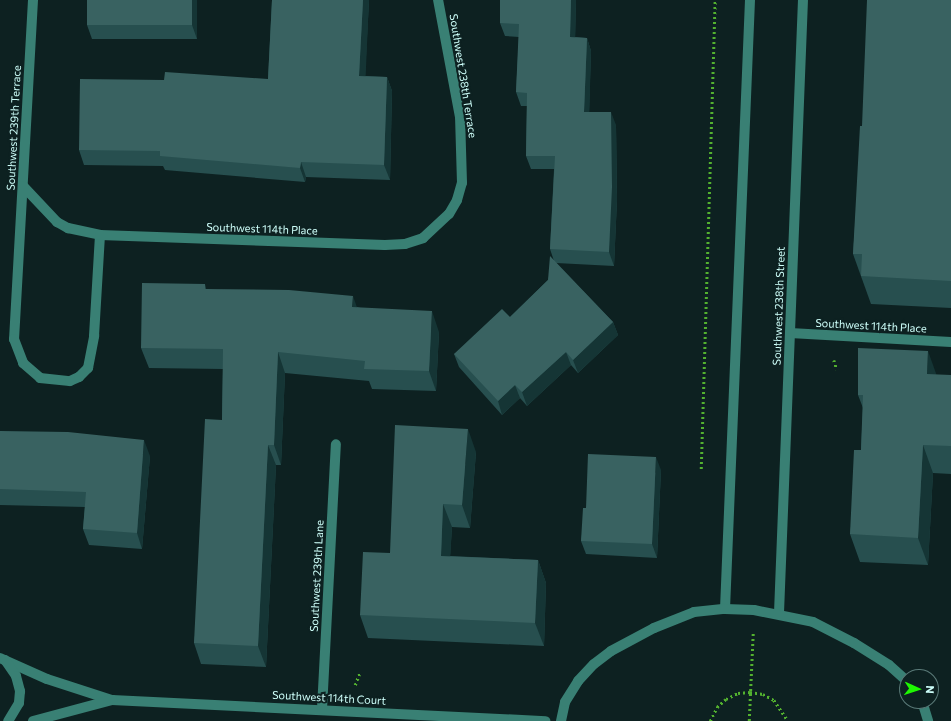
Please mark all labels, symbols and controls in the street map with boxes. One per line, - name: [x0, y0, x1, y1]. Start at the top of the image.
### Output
- street label: Southwest 238th Terrace: [447, 13, 479, 139]
- street label: Southwest 239th Terrace: [4, 65, 24, 191]
- street label: Southwest 114th Place: [206, 220, 318, 238]
- street label: Southwest 238th Street: [770, 246, 788, 366]
- street label: Southwest 114th Place: [815, 316, 927, 336]
- street label: Southwest 239th Lane: [307, 520, 327, 632]
- north arrow: [899, 669, 939, 709]
- text: N: [924, 685, 937, 694]
- street label: Southwest 114th Court: [272, 688, 386, 708]

